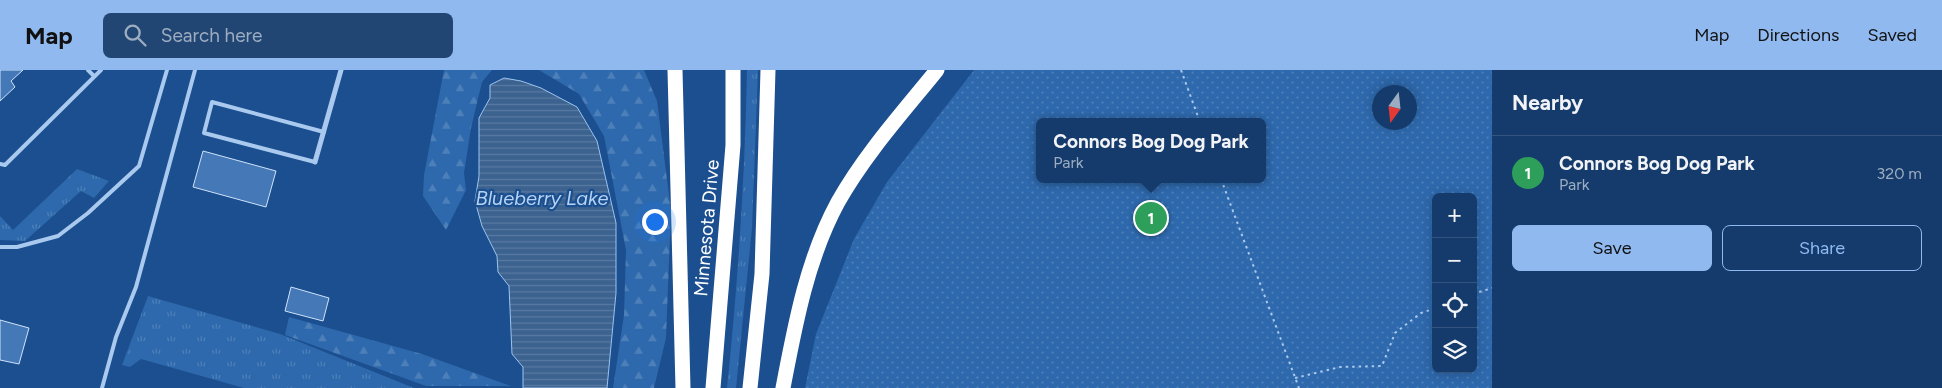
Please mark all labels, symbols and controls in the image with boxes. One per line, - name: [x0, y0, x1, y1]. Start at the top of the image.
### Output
- search box: [103, 13, 453, 58]
- text: Map: [25, 21, 73, 50]
- icon: search: [121, 21, 149, 49]
- text: Search here: [161, 24, 262, 47]
- text: Map: [1694, 24, 1729, 46]
- text: Directions: [1757, 24, 1839, 46]
- text: Saved: [1867, 24, 1917, 46]
- north arrow: [1372, 85, 1417, 130]
- text: Nearby: [1512, 90, 1583, 115]
- popup: [1036, 118, 1266, 183]
- text: Connors Bog Dog Park: [1053, 130, 1249, 153]
- text: Connors Bog Dog Park: [1559, 152, 1755, 175]
- text: Park: [1053, 153, 1084, 172]
- street label: Minnesota Drive: [689, 159, 724, 297]
- text: 1: [1525, 164, 1531, 183]
- text: 320 m: [1877, 164, 1922, 183]
- text: Park: [1559, 175, 1589, 194]
- water label: Blueberry Lake: [475, 186, 609, 210]
- map controls: [1432, 193, 1477, 373]
- button: +: [1432, 193, 1477, 238]
- pin: 1: [1135, 199, 1167, 237]
- your location: [642, 209, 668, 235]
- button: Save: [1512, 225, 1712, 271]
- button: Share: [1722, 225, 1922, 271]
- button: −: [1432, 238, 1477, 283]
- button: locate: [1432, 283, 1477, 328]
- button: layers: [1432, 328, 1477, 373]

